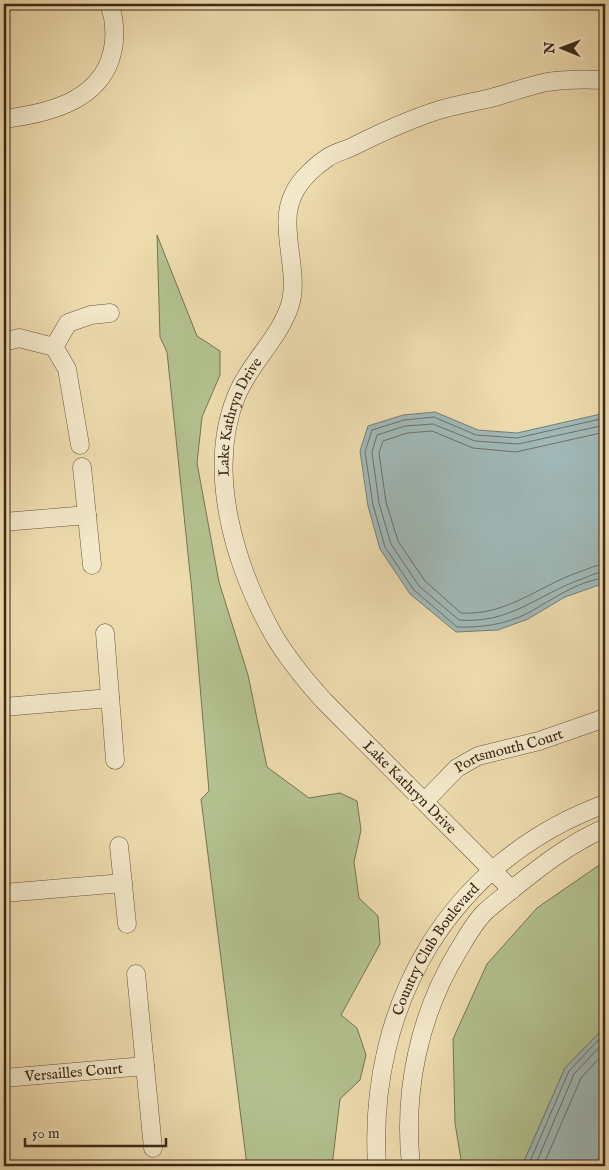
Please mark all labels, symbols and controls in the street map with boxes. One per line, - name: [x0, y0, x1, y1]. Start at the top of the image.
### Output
- north arrow: [536, 22, 586, 72]
- text: N: [541, 42, 559, 55]
- street label: Lake Kathryn Drive: [215, 354, 266, 476]
- street label: Portsmouth Court: [451, 724, 566, 778]
- street label: Lake Kathryn Drive: [359, 737, 461, 838]
- street label: Country Club Boulevard: [388, 879, 484, 1018]
- street label: Versailles Court: [23, 1059, 123, 1086]
- scale bar: [25, 1115, 166, 1147]
- text: 50 m: [32, 1124, 60, 1143]

